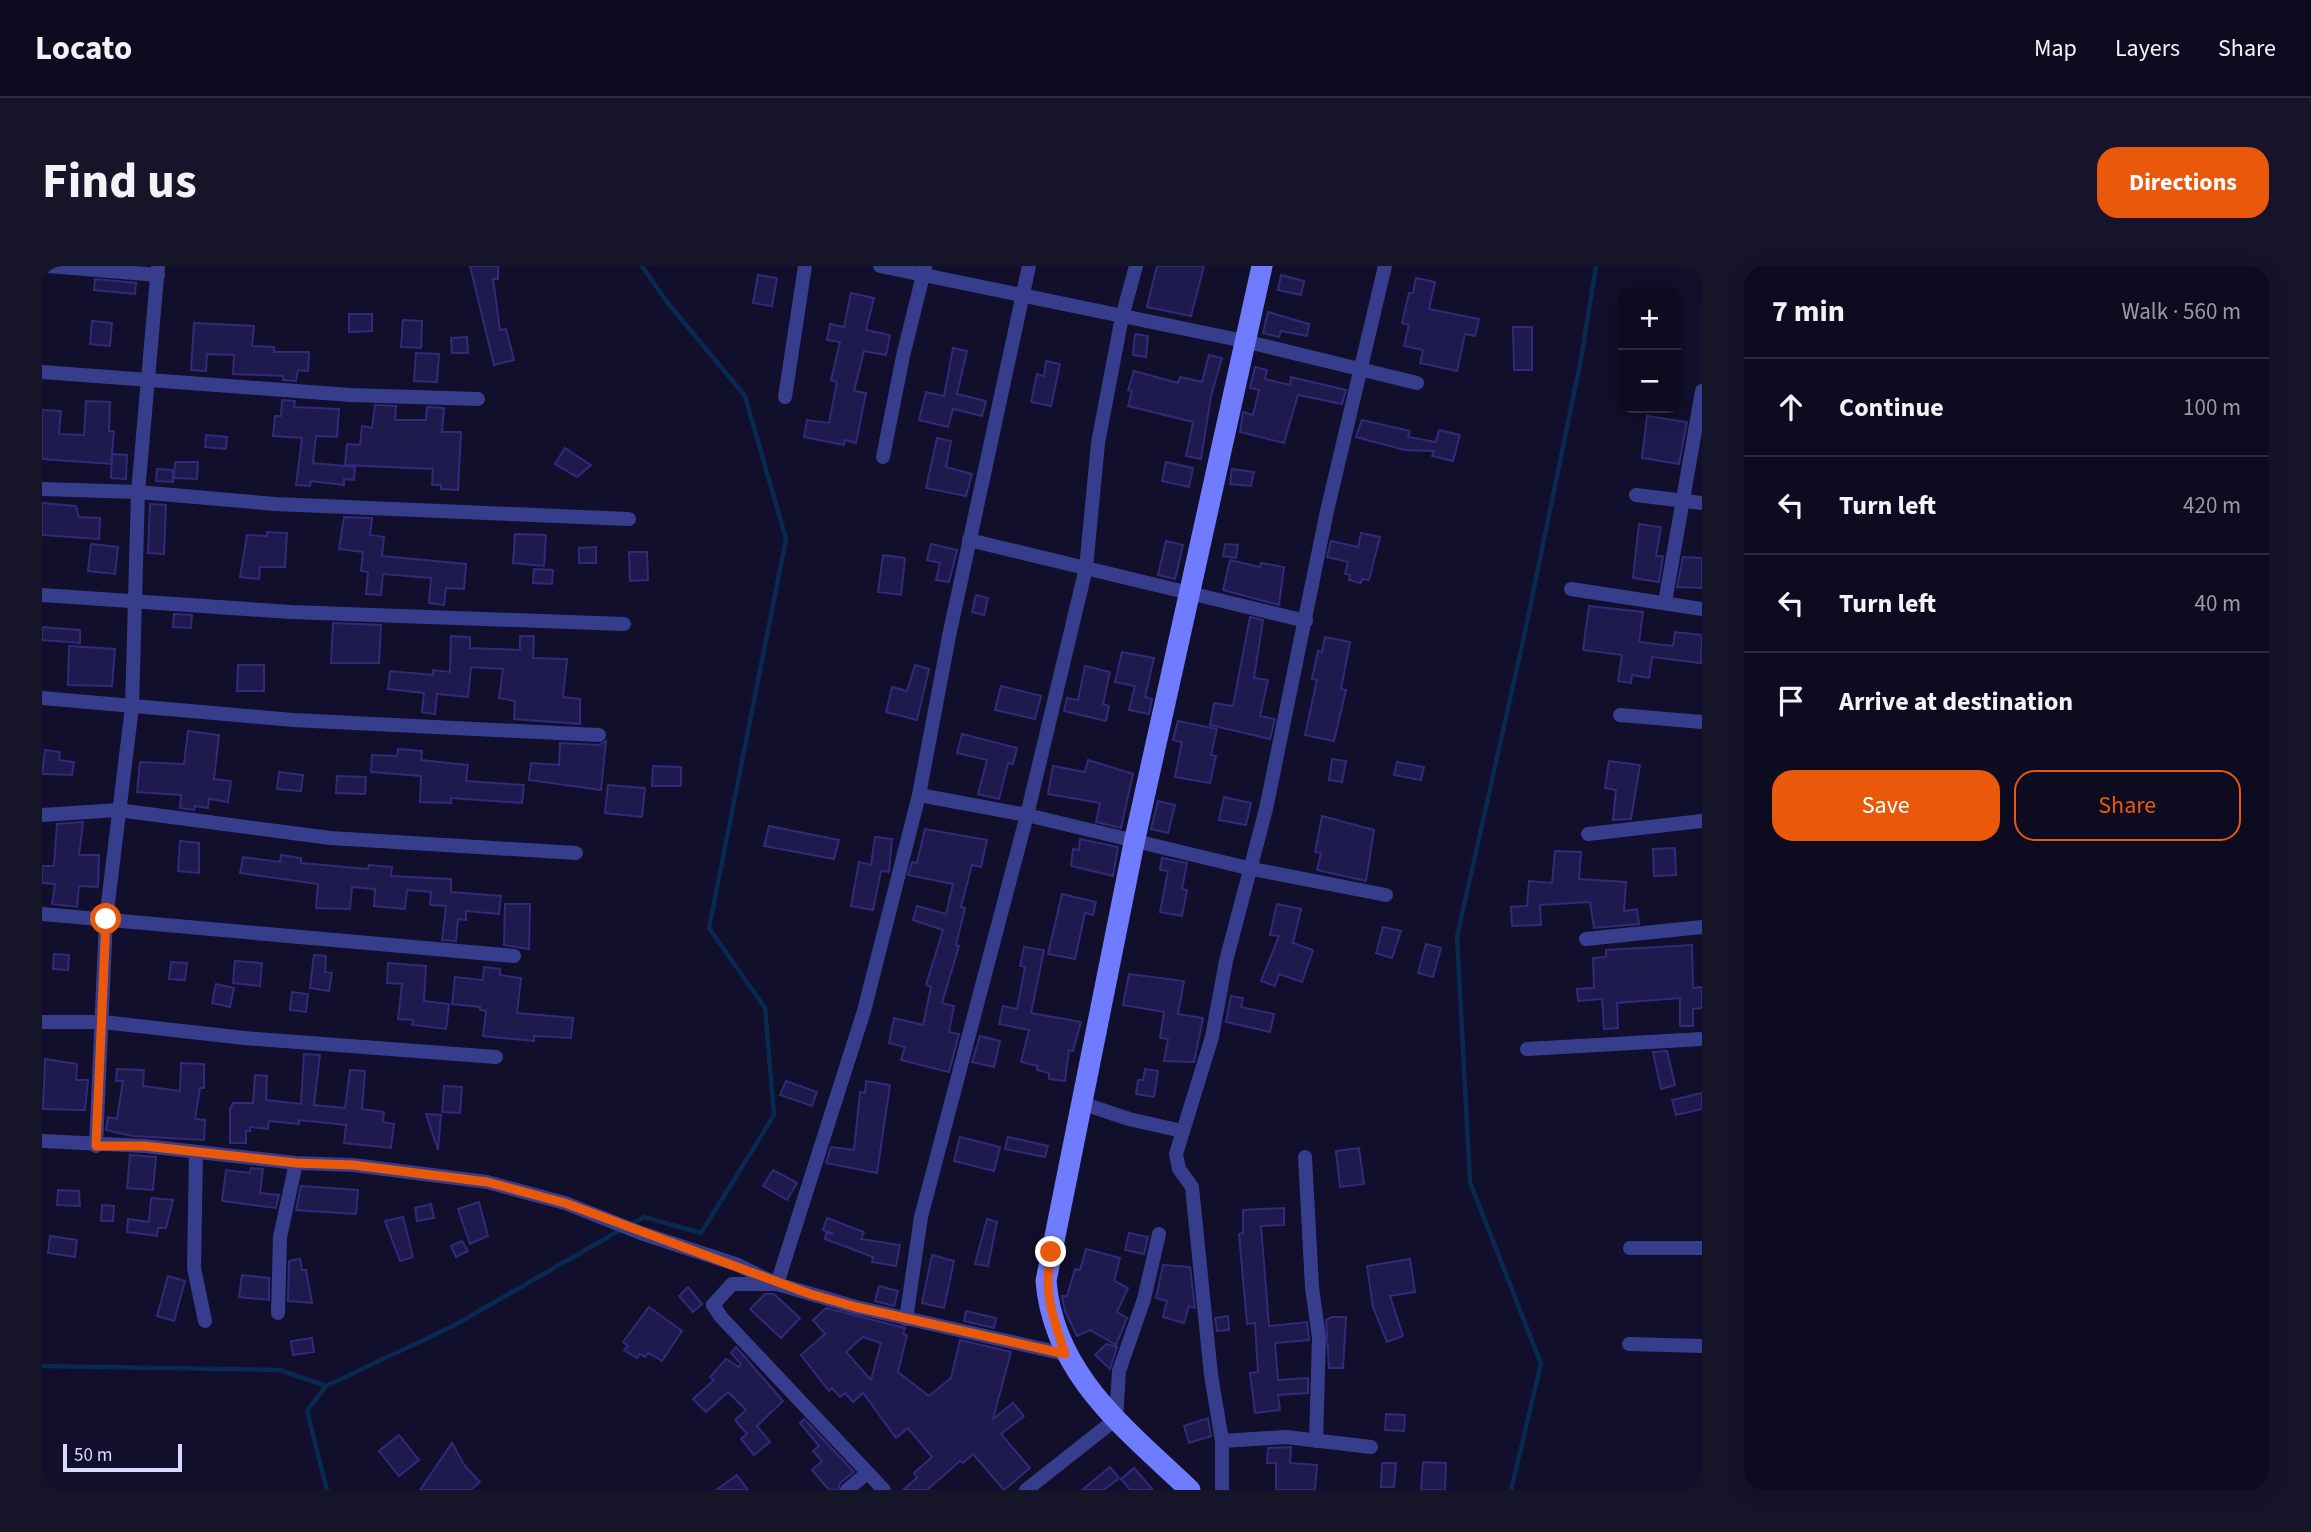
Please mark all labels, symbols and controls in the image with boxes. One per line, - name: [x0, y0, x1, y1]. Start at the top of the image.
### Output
- text: Locato: [35, 25, 132, 72]
- text: Map: [2034, 31, 2077, 66]
- text: Layers: [2115, 31, 2180, 66]
- text: Share: [2218, 31, 2276, 66]
- text: Find us: [42, 147, 197, 217]
- button: Directions: [2097, 147, 2269, 218]
- map controls: [1618, 287, 1681, 413]
- button: +: [1618, 287, 1681, 350]
- text: 7 min: [1772, 290, 1845, 333]
- text: Walk · 560 m: [2122, 295, 2241, 328]
- button: −: [1618, 350, 1681, 413]
- icon: ahead: [1772, 388, 1810, 426]
- text: Continue: [1839, 389, 1944, 426]
- text: 100 m: [2183, 391, 2241, 424]
- icon: left: [1772, 486, 1810, 524]
- text: Turn left: [1839, 487, 1936, 524]
- text: 420 m: [2183, 489, 2241, 522]
- icon: left: [1772, 584, 1810, 622]
- text: Turn left: [1839, 585, 1936, 622]
- text: 40 m: [2194, 587, 2241, 620]
- icon: arrive: [1772, 682, 1810, 720]
- text: Arrive at destination: [1839, 683, 2073, 720]
- button: Save: [1772, 770, 2000, 841]
- button: Share: [2014, 770, 2241, 841]
- route start: [90, 903, 121, 934]
- route end: [1035, 1236, 1066, 1267]
- scale bar: [63, 1441, 182, 1473]
- text: 50 m: [74, 1442, 112, 1469]

